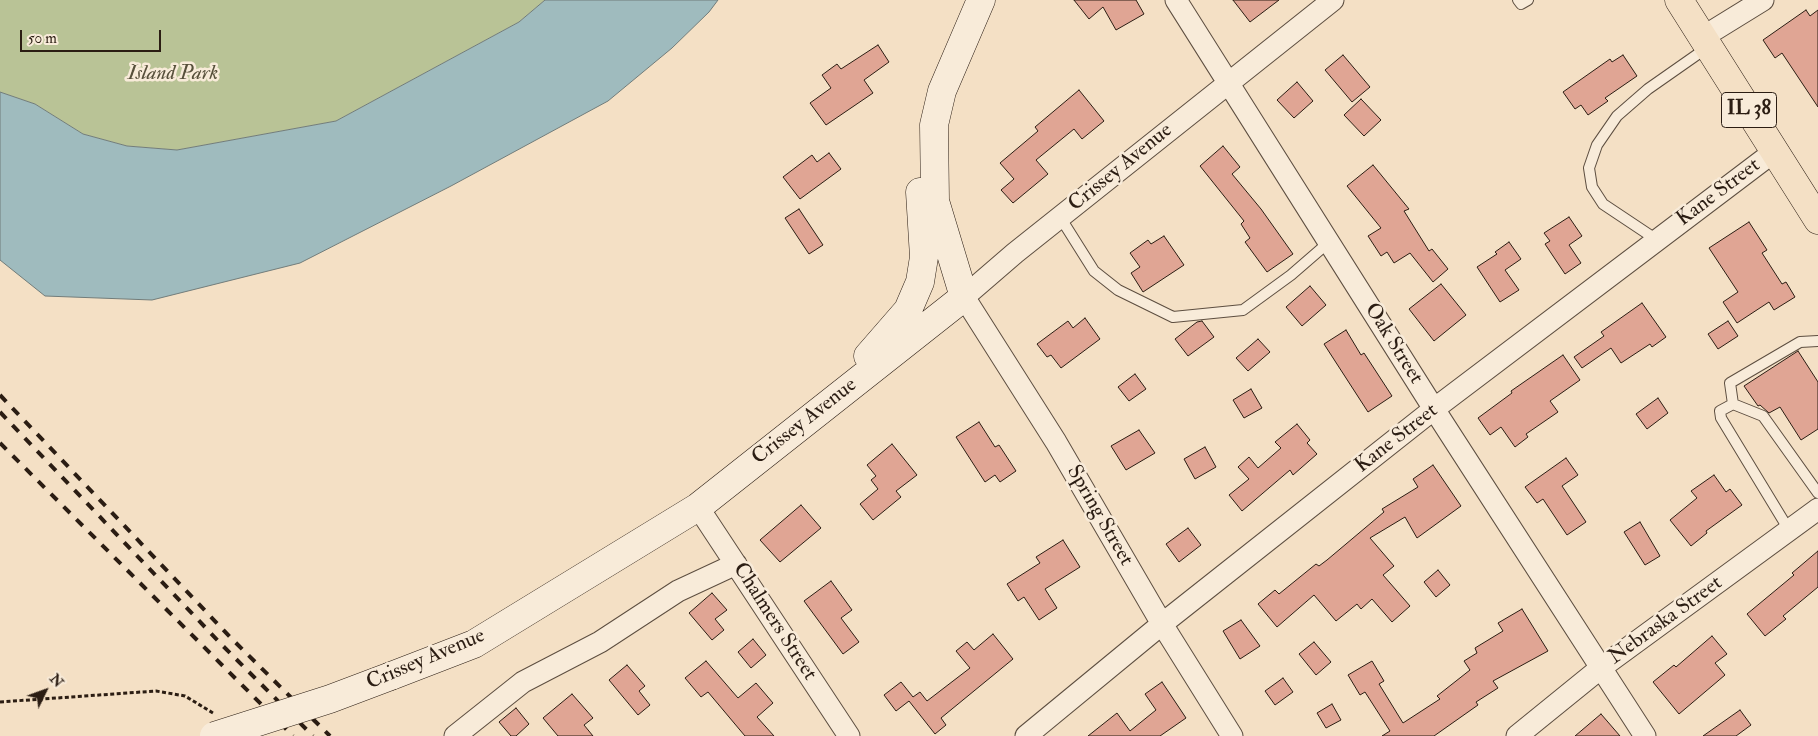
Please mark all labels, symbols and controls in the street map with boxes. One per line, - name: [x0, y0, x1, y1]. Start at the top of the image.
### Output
- scale bar: [22, 20, 164, 52]
- text: 50 m: [28, 29, 57, 48]
- park label: Island Park: [128, 61, 218, 87]
- road number: IL 38: [1722, 92, 1776, 128]
- street label: Crissey Avenue: [1064, 118, 1178, 218]
- street label: Kane Street: [1672, 153, 1766, 233]
- street label: Oak Street: [1358, 299, 1428, 389]
- street label: Crissey Avenue: [748, 373, 862, 471]
- street label: Kane Street: [1351, 399, 1443, 479]
- street label: Spring Street: [1060, 461, 1138, 571]
- street label: Chalmers Street: [727, 558, 821, 686]
- street label: Nebraska Street: [1604, 571, 1728, 671]
- street label: Crissey Avenue: [363, 624, 489, 696]
- north arrow: [20, 666, 70, 716]
- text: N: [46, 670, 67, 691]

